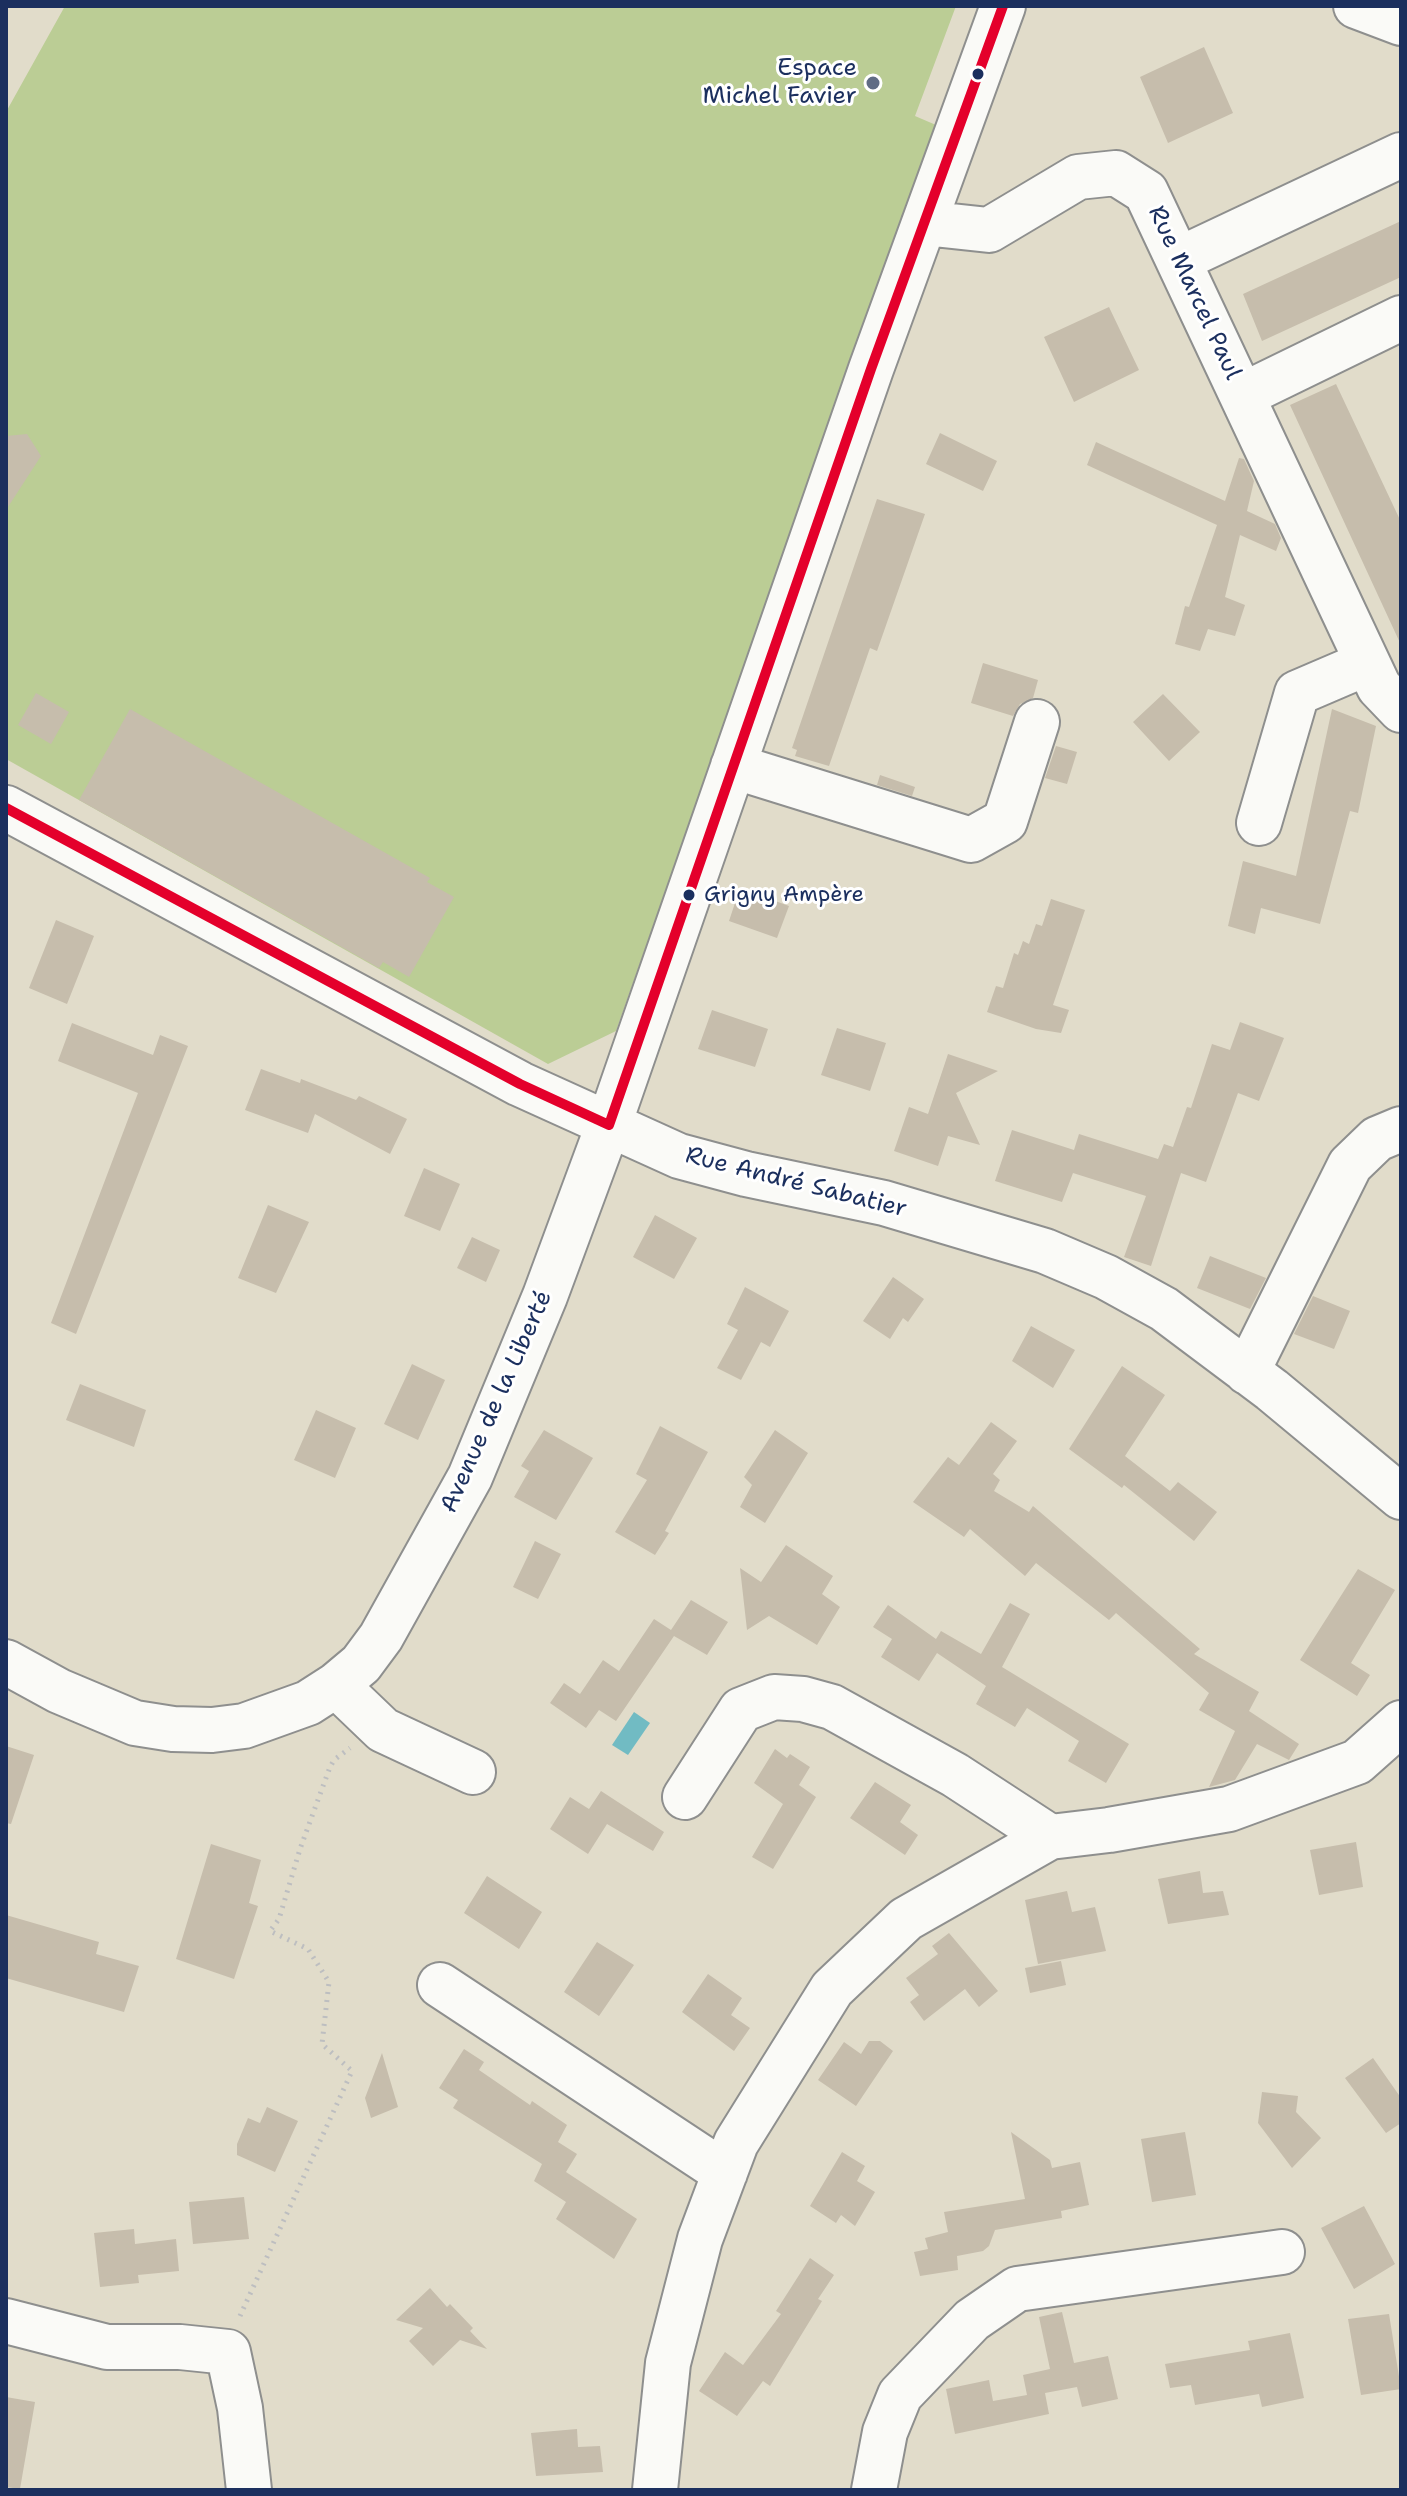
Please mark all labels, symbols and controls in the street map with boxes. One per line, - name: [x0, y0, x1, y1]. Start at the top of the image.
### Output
- place label: Espace Michel Favier: [702, 55, 857, 111]
- unlabelled marker: [970, 66, 986, 82]
- marker: Espace Michel Favier: [864, 74, 882, 92]
- street label: Rue Marcel Paul: [1141, 202, 1247, 384]
- place label: Grigny Ampère: [704, 882, 864, 908]
- marker: Grigny Ampère: [681, 887, 697, 903]
- street label: Rue André Sabatier: [682, 1142, 910, 1224]
- street label: Avenue de la Liberté: [435, 1287, 559, 1517]

